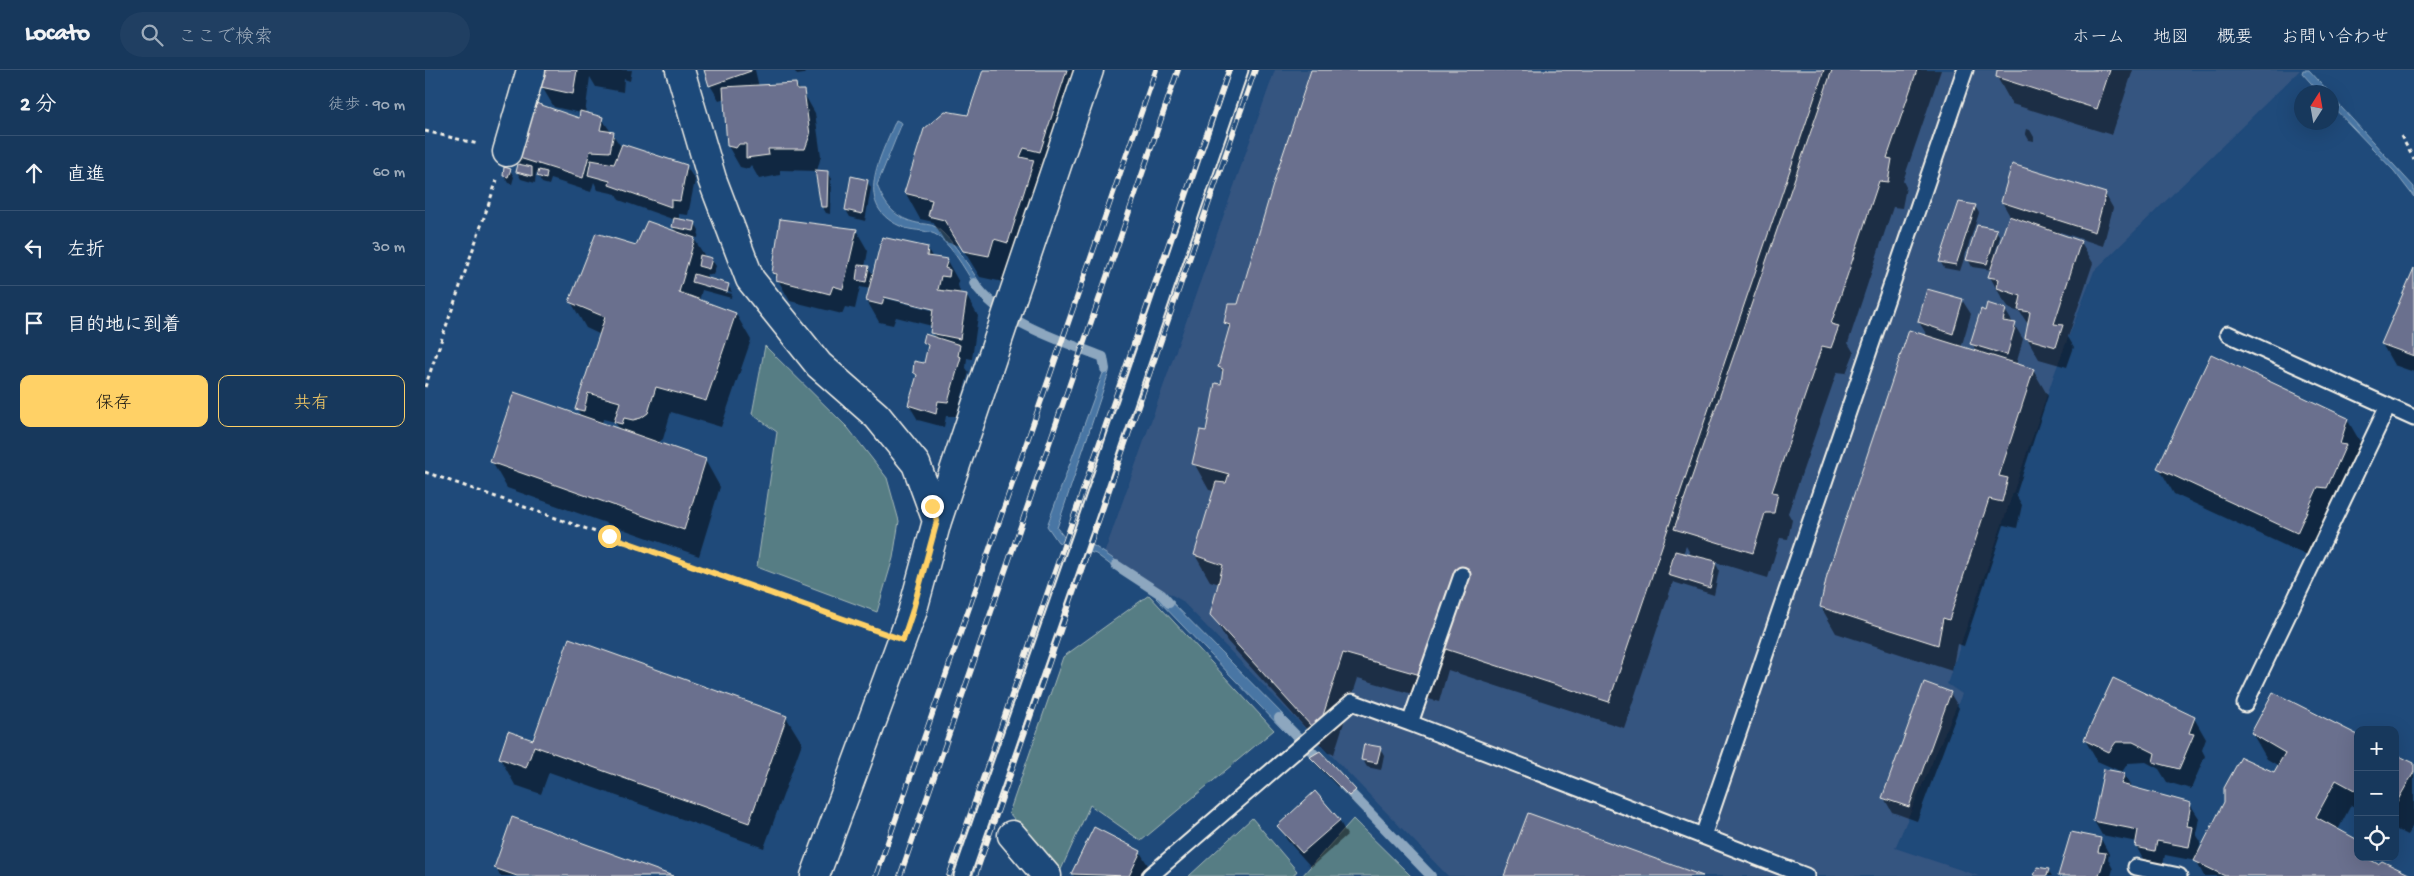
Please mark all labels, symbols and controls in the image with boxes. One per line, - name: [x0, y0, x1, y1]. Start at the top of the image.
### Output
- search box: [120, 12, 470, 57]
- text: Locato: [25, 20, 90, 49]
- icon: search: [138, 21, 166, 49]
- text: ここで検索: [178, 27, 273, 50]
- text: ホーム: [2072, 28, 2125, 49]
- text: 地図: [2153, 28, 2189, 49]
- text: 概要: [2217, 28, 2253, 49]
- text: お問い合わせ: [2281, 28, 2389, 49]
- north arrow: [2294, 85, 2339, 130]
- text: 2 分: [20, 94, 56, 119]
- text: 徒歩 · 90 m: [328, 97, 405, 116]
- icon: ahead: [20, 159, 48, 187]
- text: 60 m: [373, 164, 405, 183]
- text: 直進: [67, 165, 105, 188]
- icon: left: [20, 234, 48, 262]
- text: 30 m: [372, 239, 405, 258]
- text: 左折: [67, 240, 105, 263]
- icon: arrive: [20, 309, 48, 337]
- text: 目的地に到着: [67, 315, 181, 338]
- button: 保存: [20, 375, 208, 427]
- button: 共有: [218, 375, 405, 427]
- route end: [921, 495, 944, 518]
- route start: [598, 525, 621, 548]
- map controls: [2354, 726, 2399, 861]
- button: +: [2354, 726, 2399, 771]
- button: −: [2354, 771, 2399, 816]
- button: locate: [2354, 816, 2399, 861]

